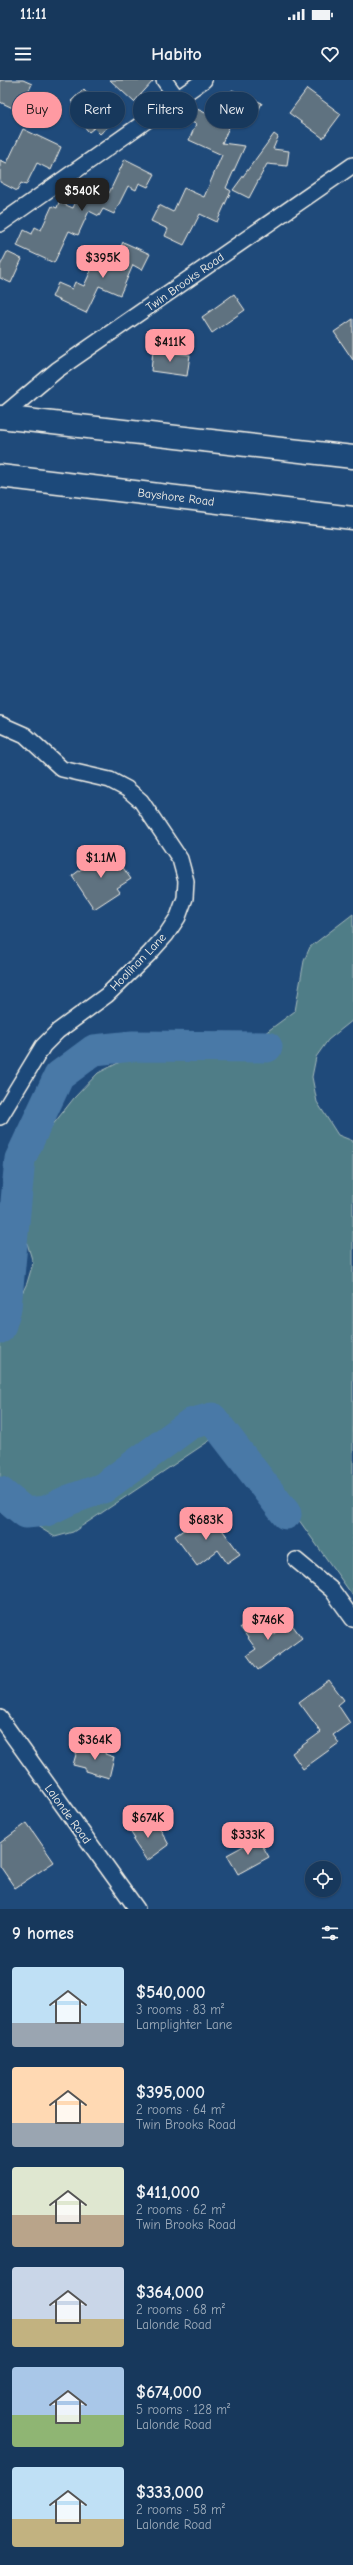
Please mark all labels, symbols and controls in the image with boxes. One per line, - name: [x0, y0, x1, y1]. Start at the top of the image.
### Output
- text: 11:11: [20, 5, 47, 23]
- icon: menu: [12, 43, 34, 65]
- icon: heart: [319, 43, 341, 65]
- text: Habito: [151, 44, 202, 65]
- chip: Buy: [12, 92, 62, 128]
- chip: Rent: [70, 92, 125, 128]
- chip: Filters: [133, 92, 197, 128]
- chip: New: [205, 92, 258, 128]
- pin: $540K: [54, 178, 110, 212]
- text: $540K: [64, 183, 100, 198]
- pin: $395K: [75, 245, 131, 279]
- text: $395K: [85, 250, 121, 265]
- street label: Twin Brooks Road: [143, 250, 227, 314]
- pin: $411K: [142, 329, 198, 363]
- text: $411K: [154, 334, 186, 349]
- street label: Bayshore Road: [137, 485, 215, 509]
- pin: $1.1M: [73, 845, 129, 879]
- text: $1.1M: [86, 850, 116, 865]
- street label: Hoolihan Lane: [107, 930, 169, 994]
- pin: $683K: [178, 1507, 234, 1541]
- text: $683K: [188, 1512, 224, 1527]
- pin: $746K: [240, 1607, 296, 1641]
- text: $746K: [252, 1612, 284, 1627]
- pin: $364K: [67, 1727, 123, 1761]
- text: $364K: [78, 1732, 112, 1747]
- street label: Lalonde Road: [42, 1782, 94, 1846]
- pin: $674K: [120, 1805, 176, 1839]
- text: $674K: [132, 1810, 164, 1825]
- pin: $333K: [220, 1822, 276, 1856]
- text: $333K: [231, 1827, 265, 1842]
- map controls: [305, 1861, 341, 1897]
- button: locate: [305, 1861, 341, 1897]
- icon: filters: [319, 1922, 341, 1944]
- text: 9 homes: [12, 1924, 74, 1943]
- icon: home: [44, 1983, 92, 2031]
- text: $540,000: [136, 1983, 205, 2002]
- text: 3 rooms · 83 m²: [136, 2002, 224, 2017]
- text: Lamplighter Lane: [136, 2017, 232, 2032]
- icon: home: [44, 2083, 92, 2131]
- text: $395,000: [136, 2083, 205, 2102]
- text: 2 rooms · 64 m²: [136, 2102, 225, 2117]
- text: Twin Brooks Road: [136, 2117, 236, 2132]
- icon: home: [44, 2183, 92, 2231]
- text: $411,000: [136, 2183, 200, 2202]
- text: 2 rooms · 62 m²: [136, 2202, 225, 2217]
- text: Twin Brooks Road: [136, 2217, 236, 2232]
- icon: home: [44, 2283, 92, 2331]
- text: $364,000: [136, 2283, 204, 2302]
- text: 2 rooms · 68 m²: [136, 2302, 225, 2317]
- text: Lalonde Road: [136, 2317, 212, 2332]
- icon: home: [44, 2383, 92, 2431]
- text: $674,000: [136, 2383, 202, 2402]
- text: 5 rooms · 128 m²: [136, 2402, 230, 2417]
- text: Lalonde Road: [136, 2417, 212, 2432]
- icon: home: [44, 2483, 92, 2531]
- text: $333,000: [136, 2483, 204, 2502]
- text: 2 rooms · 58 m²: [136, 2502, 225, 2517]
- text: Lalonde Road: [136, 2517, 212, 2532]

